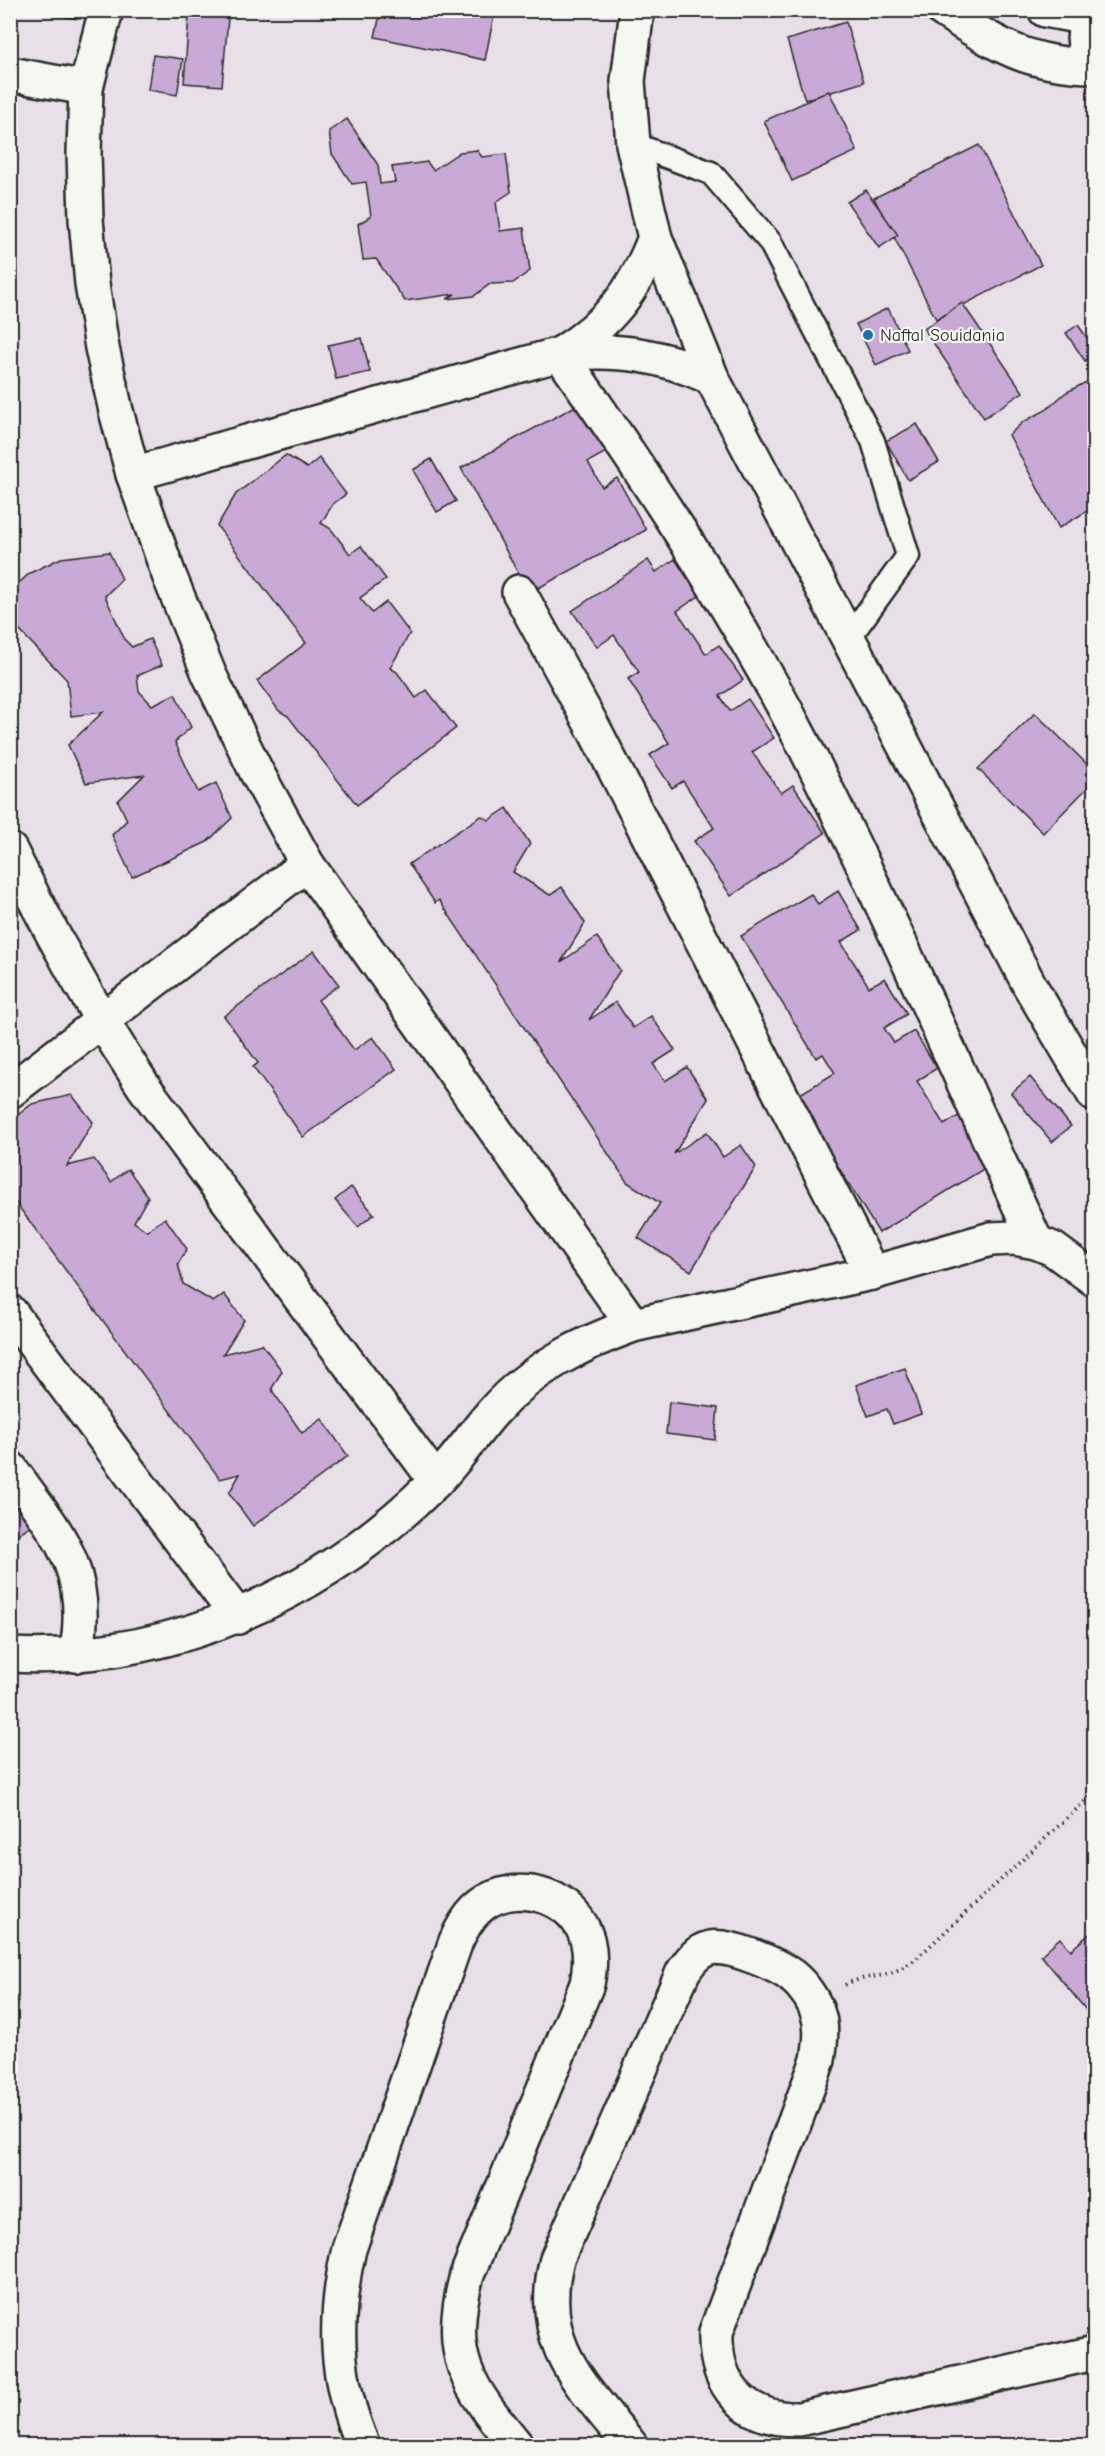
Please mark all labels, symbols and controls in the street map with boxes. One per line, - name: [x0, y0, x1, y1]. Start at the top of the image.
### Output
- place label: Naftal Souidania: [880, 325, 1005, 346]
- marker: Naftal Souidania: [861, 328, 875, 342]

